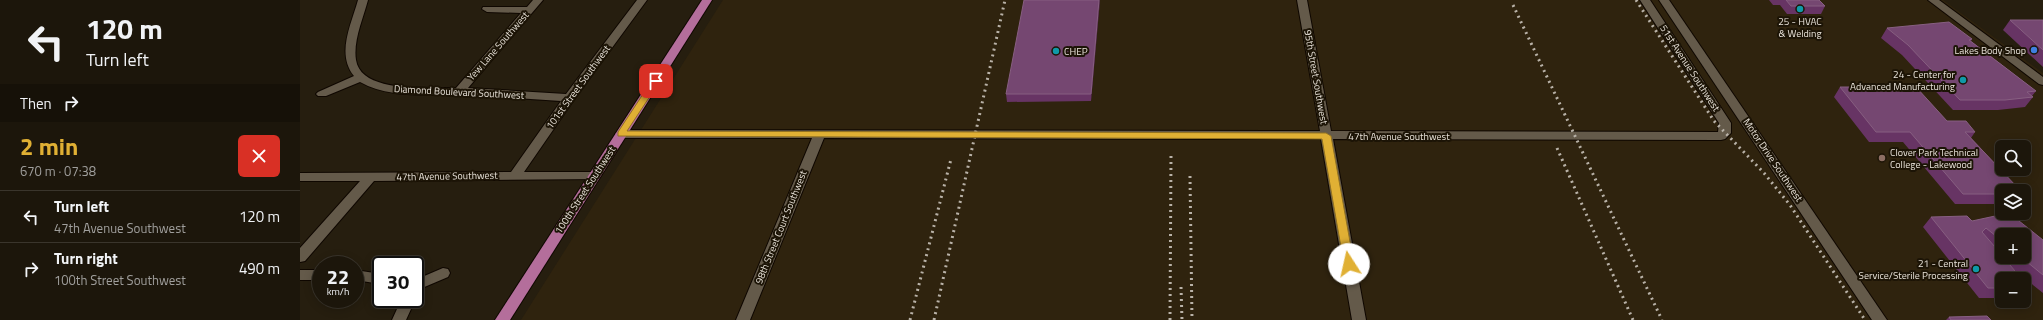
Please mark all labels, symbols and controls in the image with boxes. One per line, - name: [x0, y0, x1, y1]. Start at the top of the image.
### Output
- marker: 25 - HVAC & Welding: [1795, 4, 1805, 14]
- text: 120 m: [86, 7, 163, 50]
- street label: Yew Lane Southwest: [464, 8, 533, 84]
- place label: 25 - HVAC & Welding: [1778, 14, 1822, 41]
- icon: left: [20, 16, 72, 68]
- street label: 51st Avenue Southwest: [1656, 22, 1724, 115]
- street label: 95th Street Southwest: [1300, 28, 1332, 126]
- street label: 101st Street Southwest: [542, 41, 614, 132]
- place label: Lakes Body Shop: [1955, 43, 2026, 58]
- place label: CHEP: [1064, 44, 1088, 59]
- marker: Lakes Body Shop: [2029, 45, 2039, 55]
- text: Turn left: [86, 46, 149, 73]
- marker: CHEP: [1051, 46, 1061, 56]
- pin: [639, 64, 673, 98]
- place label: 24 - Center for Advanced Manufacturing: [1850, 67, 1956, 94]
- icon: arrive: [645, 70, 667, 92]
- marker: 24 - Center for Advanced Manufacturing: [1958, 75, 1968, 85]
- street label: Diamond Boulevard Southwest: [394, 81, 525, 103]
- text: Then: [20, 92, 52, 115]
- icon: right: [60, 92, 82, 114]
- street label: Motor Drive Southwest: [1739, 115, 1807, 205]
- text: 2 min: [20, 128, 78, 164]
- street label: 47th Avenue Southwest: [1348, 129, 1450, 144]
- button: close: [238, 135, 280, 177]
- map controls: [1995, 140, 2031, 308]
- button: search: [1995, 140, 2031, 176]
- street label: 100th Street Southwest: [551, 143, 619, 237]
- place label: Clover Park Technical College - Lakewood: [1890, 145, 1978, 172]
- marker: Clover Park Technical College - Lakewood: [1877, 153, 1887, 163]
- text: 670 m · 07:38: [20, 161, 96, 181]
- street label: 47th Avenue Southwest: [396, 168, 498, 184]
- street label: 98th Street Court Southwest: [751, 168, 811, 286]
- button: layers: [1995, 184, 2031, 220]
- text: Turn left: [54, 195, 109, 218]
- text: 120 m: [239, 205, 280, 228]
- icon: left: [20, 206, 42, 228]
- text: 47th Avenue Southwest: [54, 218, 186, 238]
- button: +: [1995, 228, 2031, 264]
- position arrow: [1328, 243, 1370, 285]
- text: Turn right: [54, 247, 118, 270]
- speed limit sign: 30: [372, 256, 424, 308]
- place label: 21 - Central Service/Sterile Processing: [1859, 256, 1968, 283]
- text: 490 m: [239, 257, 280, 280]
- icon: right: [20, 258, 42, 280]
- text: 22: [327, 261, 349, 292]
- marker: 21 - Central Service/Sterile Processing: [1971, 264, 1981, 274]
- text: 100th Street Southwest: [54, 270, 186, 290]
- button: −: [1995, 272, 2031, 308]
- text: km/h: [327, 284, 349, 299]

